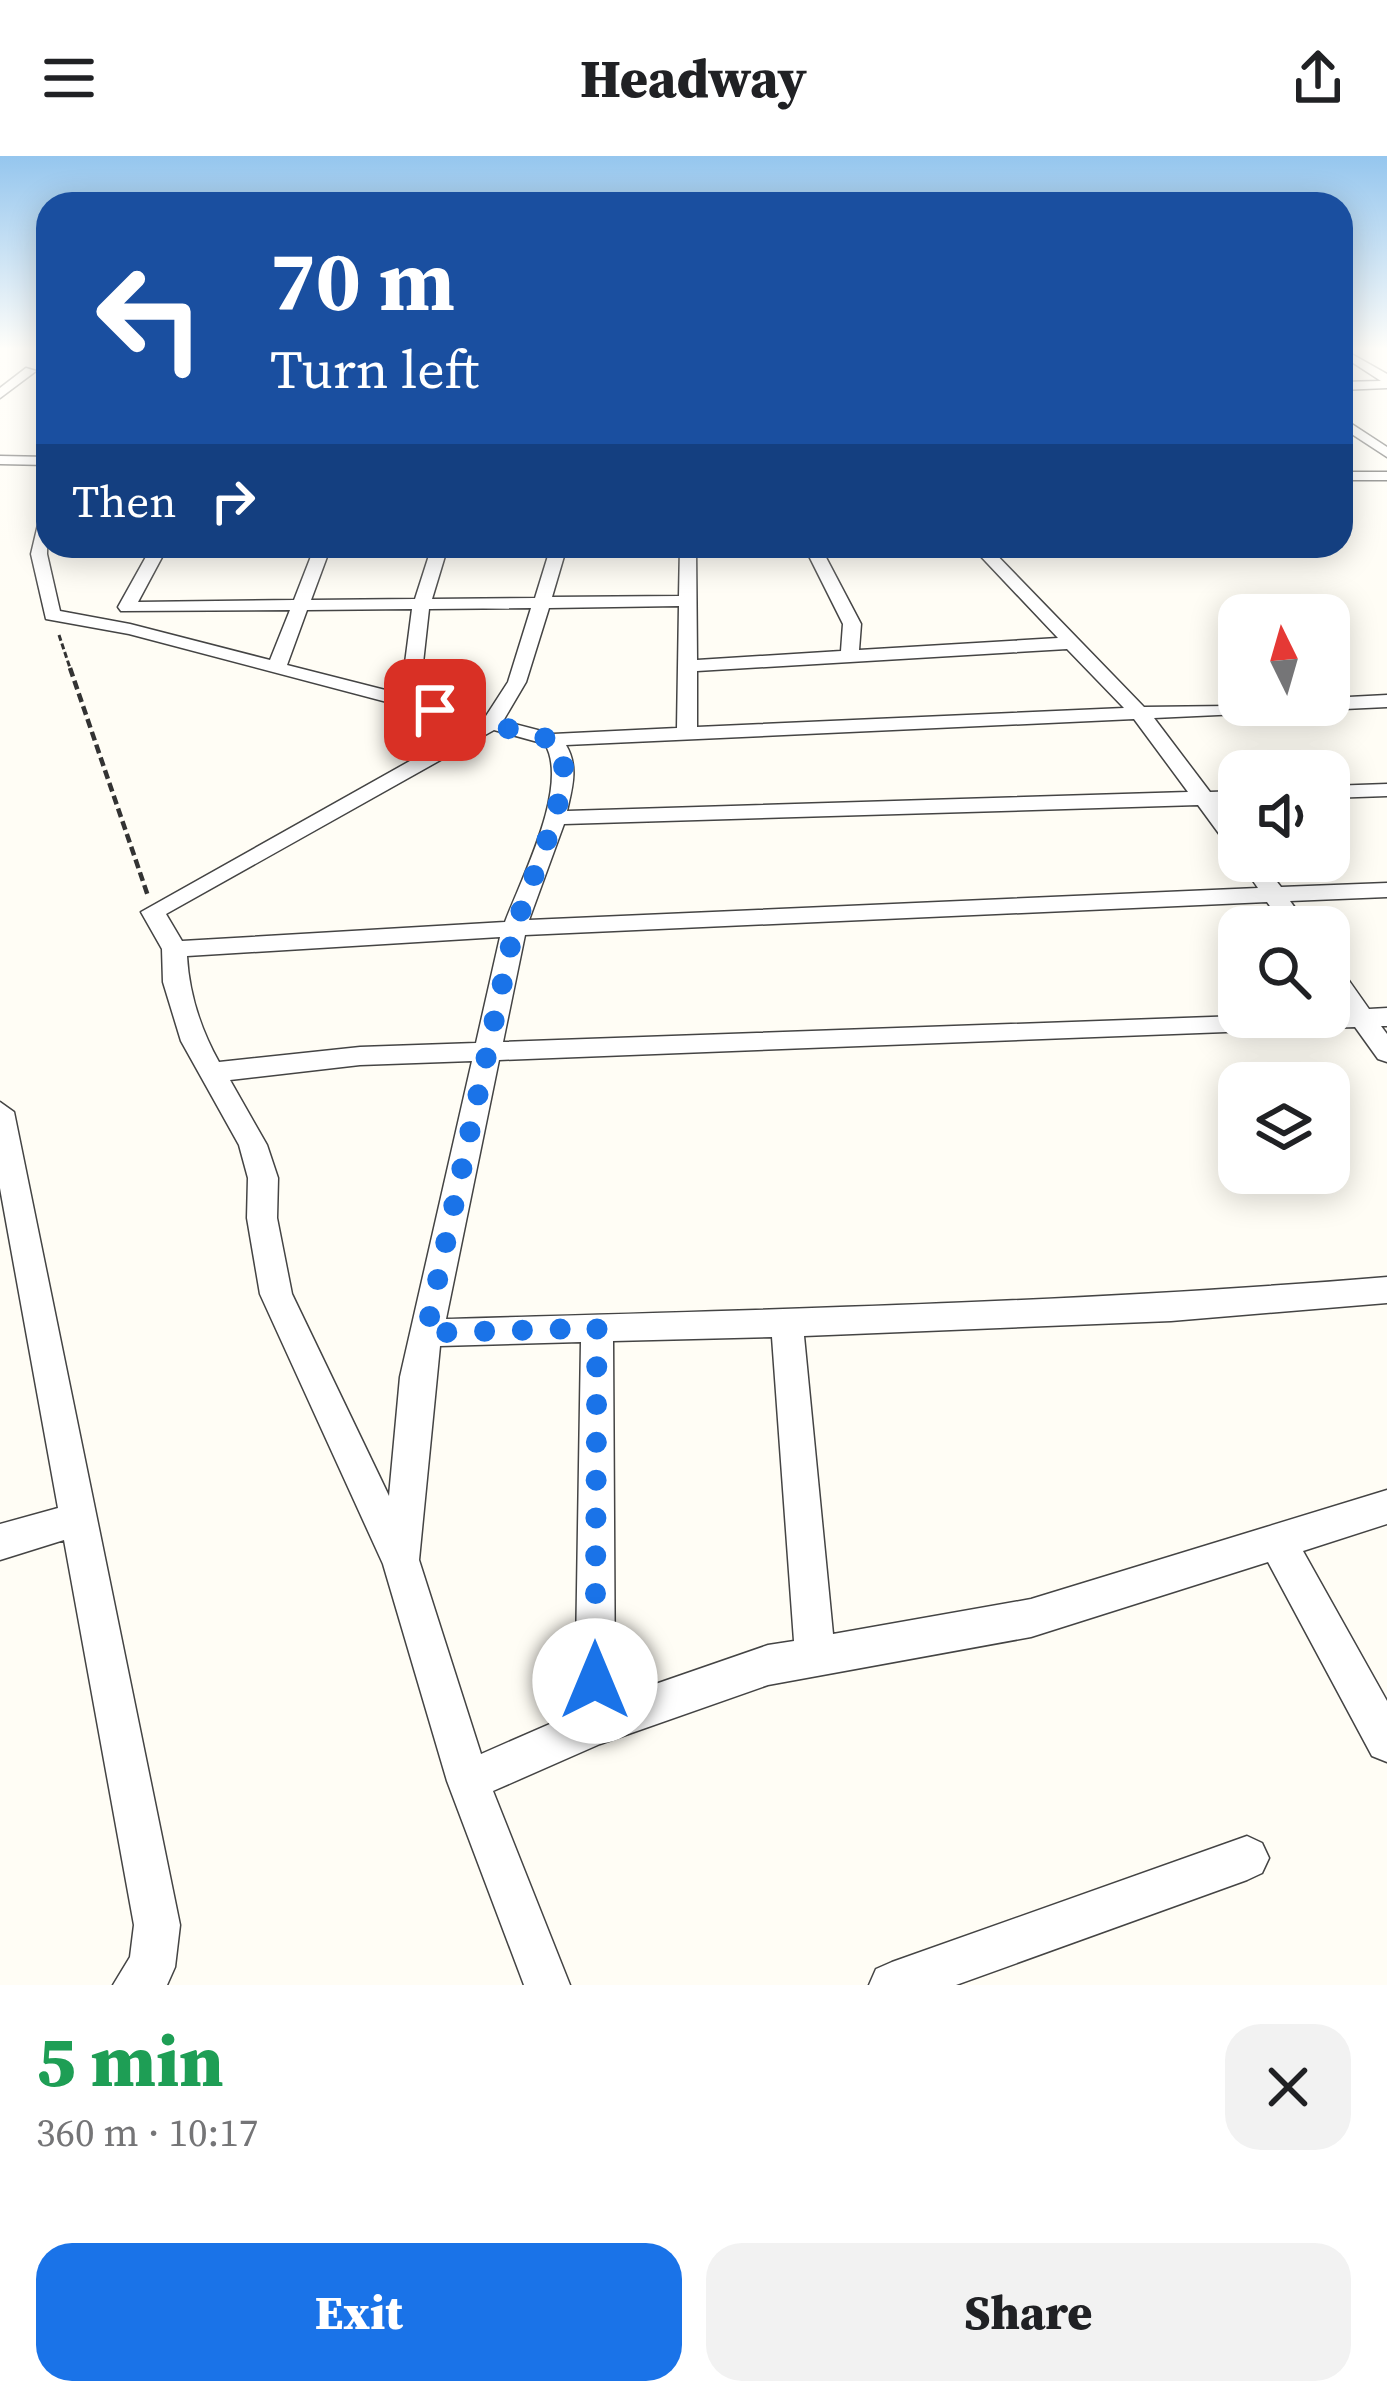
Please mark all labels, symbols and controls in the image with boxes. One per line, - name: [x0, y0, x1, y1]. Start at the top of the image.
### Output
- text: Headway: [580, 41, 807, 115]
- icon: menu: [36, 45, 102, 111]
- icon: share: [1285, 45, 1351, 111]
- text: 70 m: [270, 223, 455, 338]
- icon: left: [72, 240, 228, 396]
- text: Turn left: [270, 332, 479, 406]
- icon: right: [200, 468, 266, 534]
- text: Then: [72, 470, 176, 532]
- north arrow: [1218, 594, 1350, 726]
- map controls: [1218, 594, 1350, 1194]
- pin: [384, 659, 486, 761]
- icon: arrive: [402, 677, 468, 743]
- button: sound: [1218, 750, 1350, 882]
- button: search: [1218, 906, 1350, 1038]
- button: layers: [1218, 1062, 1350, 1194]
- position arrow: [532, 1618, 658, 1744]
- text: 5 min: [36, 2011, 224, 2110]
- button: close: [1225, 2024, 1351, 2150]
- text: 360 m · 10:17: [36, 2106, 258, 2159]
- button: Exit: [36, 2243, 682, 2381]
- button: Share: [706, 2243, 1351, 2381]

